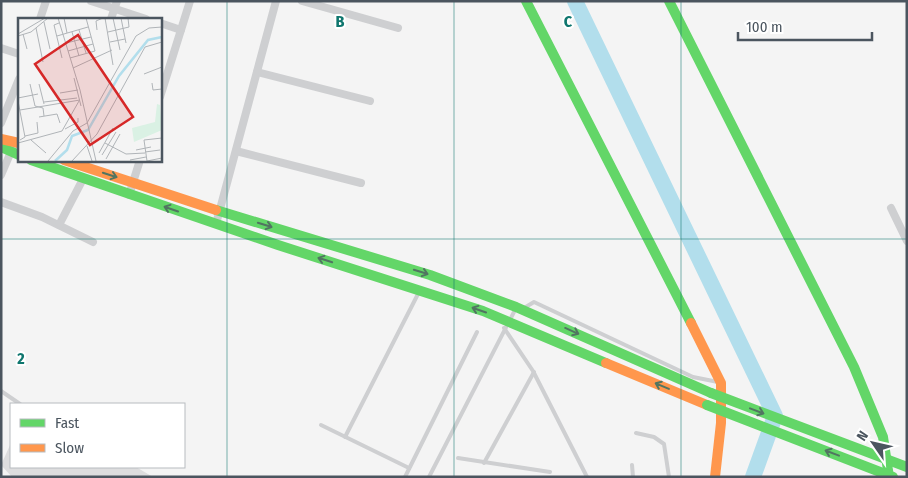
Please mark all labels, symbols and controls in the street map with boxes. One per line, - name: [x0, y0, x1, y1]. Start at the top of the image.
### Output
- scale bar: [738, 10, 872, 42]
- text: B: [336, 12, 345, 31]
- text: C: [564, 12, 573, 31]
- inset map: [18, 18, 161, 161]
- text: 100 m: [746, 18, 783, 36]
- one-way arrow: [102, 171, 118, 181]
- one-way arrow: [163, 204, 179, 213]
- one-way arrow: [257, 221, 272, 230]
- one-way arrow: [317, 255, 333, 264]
- one-way arrow: [412, 268, 428, 278]
- one-way arrow: [472, 305, 488, 314]
- one-way arrow: [564, 327, 579, 337]
- text: 2: [16, 349, 25, 368]
- one-way arrow: [655, 381, 670, 390]
- legend: [10, 403, 185, 468]
- one-way arrow: [749, 406, 764, 416]
- text: Fast: [55, 414, 79, 432]
- north arrow: [848, 418, 898, 468]
- text: N: [853, 428, 872, 444]
- text: Slow: [55, 439, 84, 457]
- one-way arrow: [824, 448, 840, 457]

